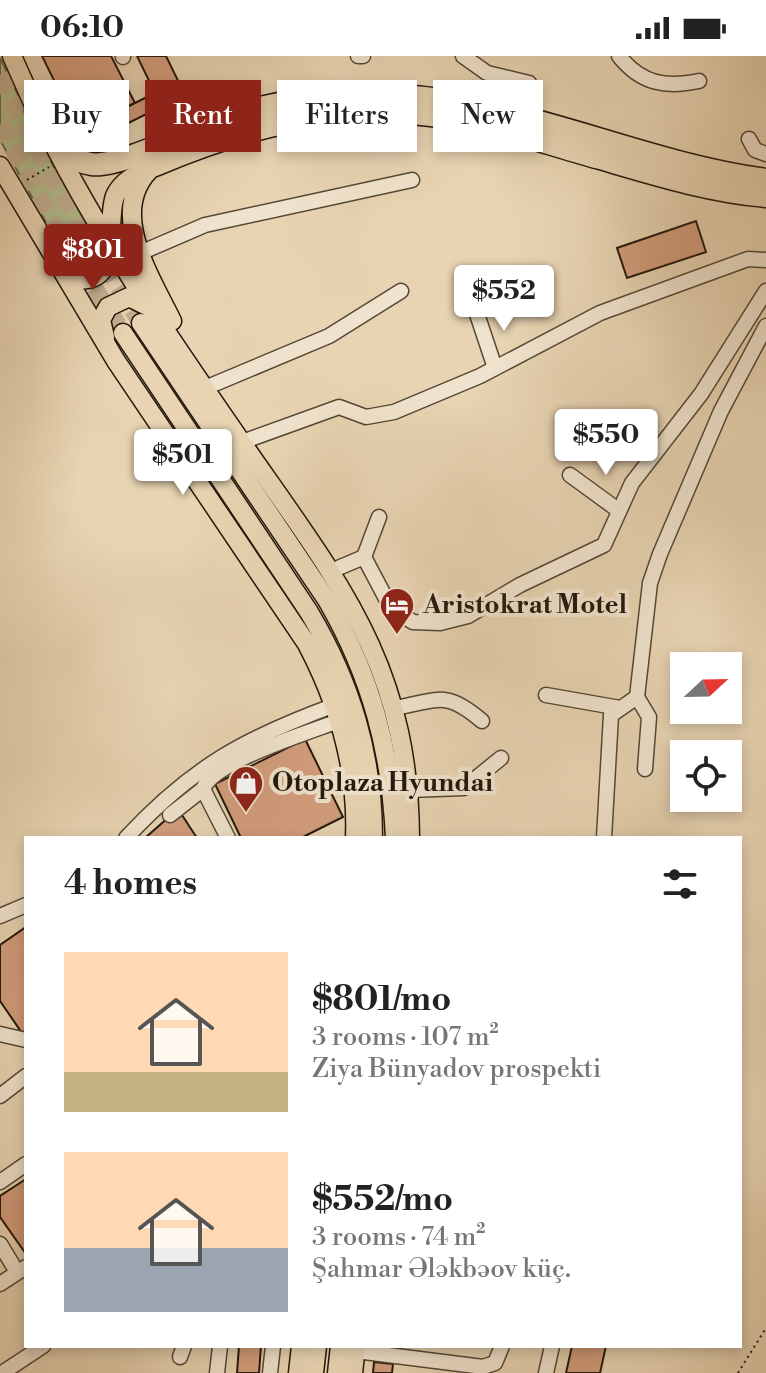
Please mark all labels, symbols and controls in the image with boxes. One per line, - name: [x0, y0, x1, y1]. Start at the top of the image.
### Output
- text: 06:10: [40, 9, 124, 47]
- chip: Buy: [24, 80, 129, 152]
- chip: Rent: [145, 80, 261, 152]
- chip: Filters: [277, 80, 417, 152]
- chip: New: [433, 80, 543, 152]
- pin: $801: [46, 224, 140, 292]
- text: $801: [62, 234, 124, 266]
- pin: $552: [457, 265, 551, 333]
- text: $552: [472, 275, 536, 307]
- pin: $550: [559, 409, 653, 477]
- text: $550: [573, 419, 639, 451]
- pin: $501: [136, 429, 230, 497]
- text: $501: [152, 439, 214, 471]
- hotel icon: Aristokrat Motel: [378, 586, 416, 636]
- place label: Aristokrat Motel: [422, 589, 627, 621]
- north arrow: [670, 652, 742, 724]
- map controls: [670, 652, 742, 812]
- button: locate: [670, 740, 742, 812]
- shop icon: Otoplaza Hyundai: [227, 764, 265, 814]
- place label: Otoplaza Hyundai: [272, 767, 493, 799]
- icon: filters: [658, 862, 702, 906]
- text: 4 homes: [64, 863, 197, 905]
- text: $801/mo: [312, 979, 451, 1021]
- icon: home: [128, 984, 224, 1080]
- text: 3 rooms · 107 m²: [312, 1021, 499, 1053]
- text: Ziya Bünyadov prospekti: [312, 1053, 601, 1085]
- text: $552/mo: [312, 1179, 453, 1221]
- icon: home: [128, 1184, 224, 1280]
- text: 3 rooms · 74 m²: [312, 1221, 485, 1253]
- text: Şahmar Ələkbəov küç.: [312, 1253, 571, 1285]

